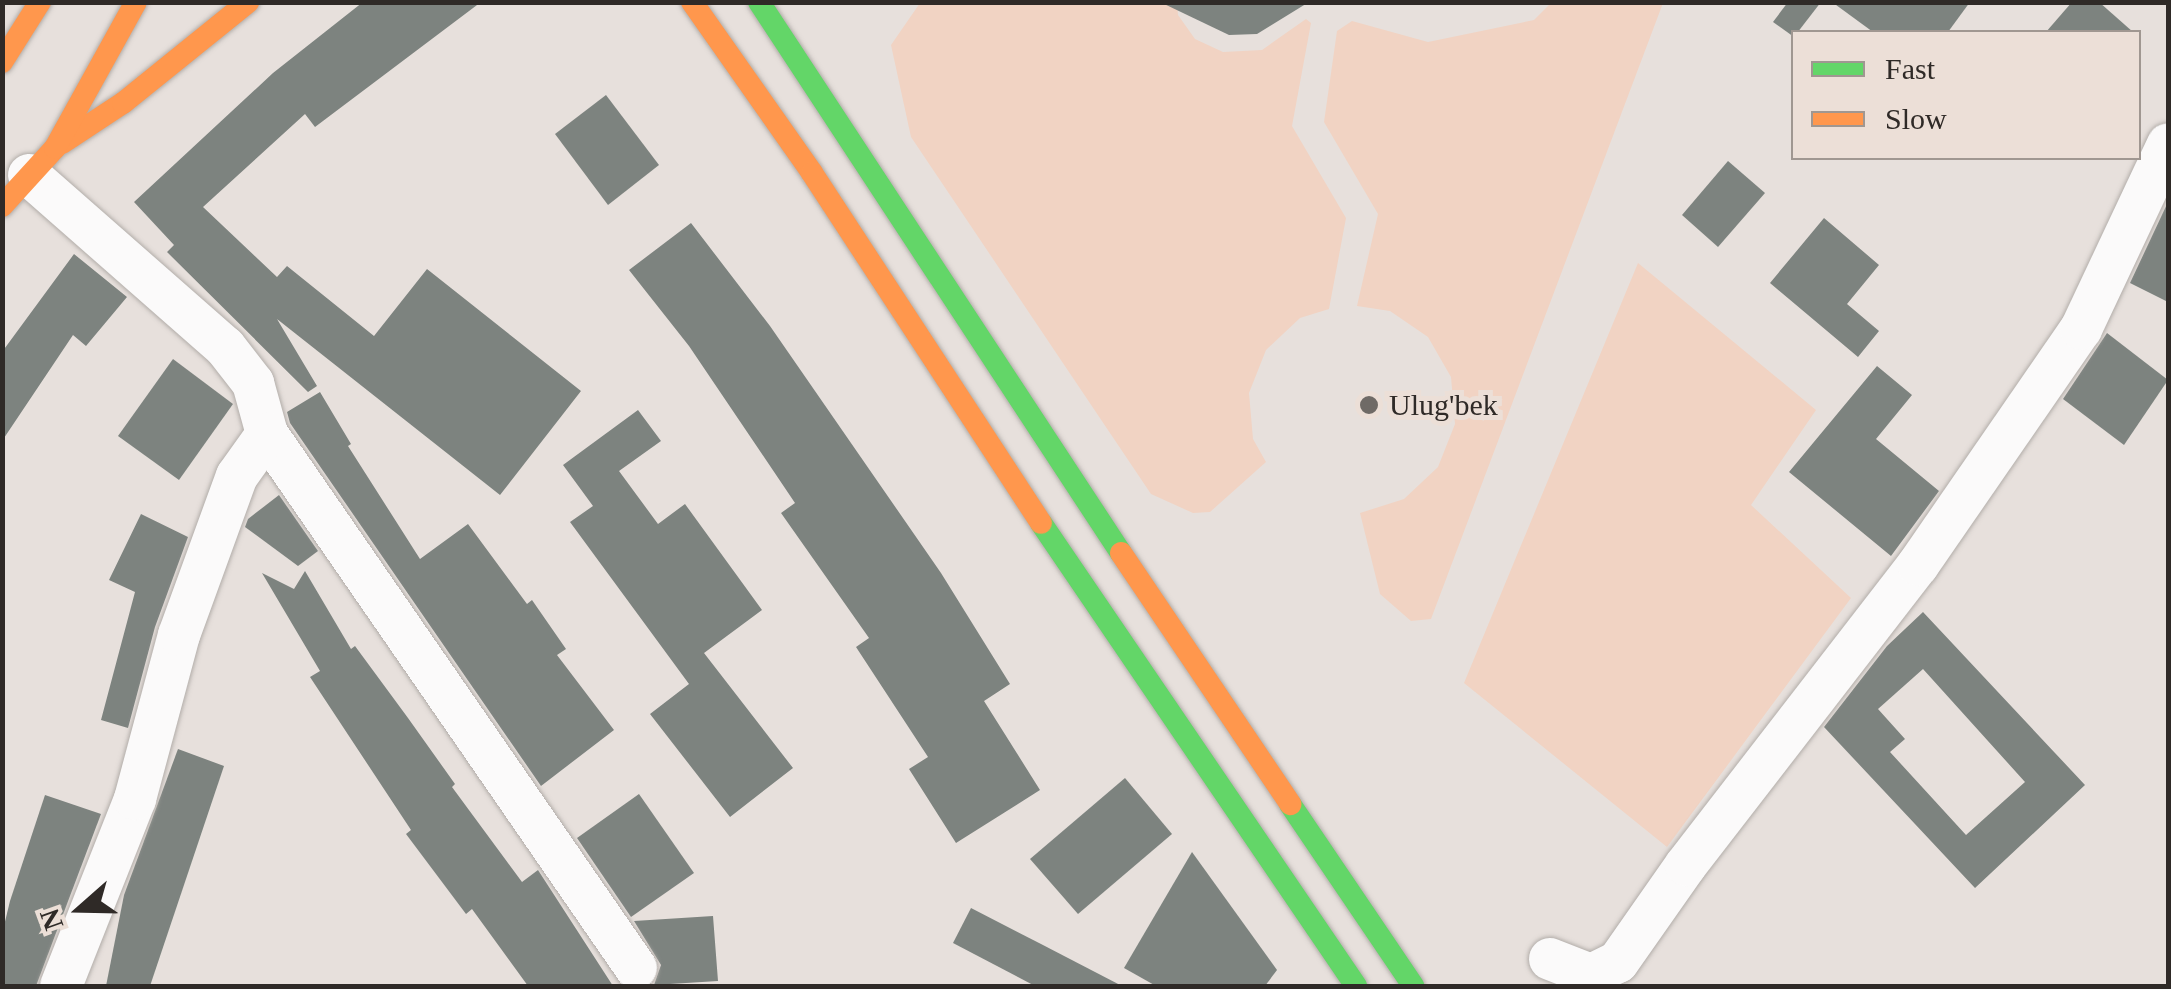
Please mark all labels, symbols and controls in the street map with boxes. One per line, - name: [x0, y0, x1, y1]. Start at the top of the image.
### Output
- legend: [1791, 30, 2141, 160]
- text: Fast: [1885, 52, 1935, 85]
- text: Slow: [1885, 102, 1947, 135]
- place label: Ulug'bek: [1389, 387, 1498, 423]
- marker: Ulug'bek: [1358, 394, 1380, 416]
- north arrow: [30, 859, 130, 959]
- text: N: [33, 905, 69, 934]

